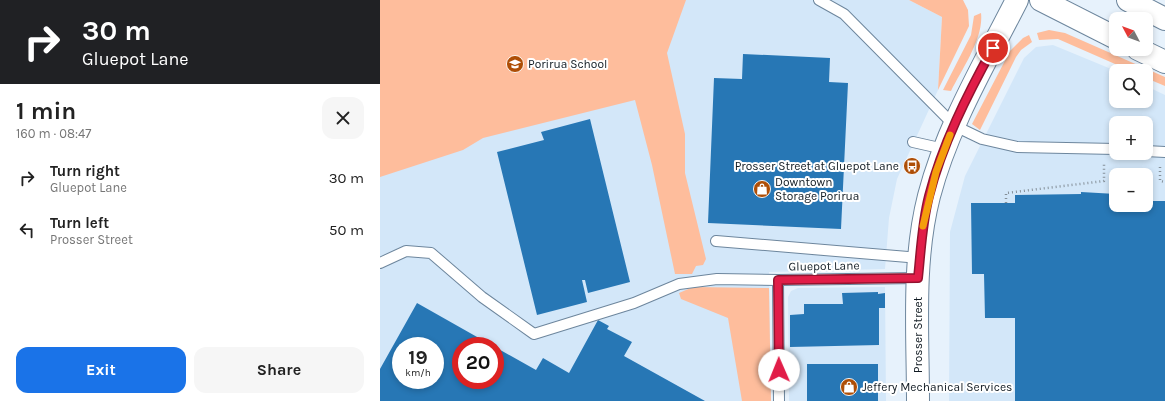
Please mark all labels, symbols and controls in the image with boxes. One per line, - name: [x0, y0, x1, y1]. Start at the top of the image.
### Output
- north arrow: [1109, 12, 1153, 56]
- map controls: [1109, 12, 1153, 212]
- text: 30 m: [82, 14, 151, 47]
- icon: right: [16, 16, 68, 68]
- pin: [976, 31, 1010, 65]
- icon: arrive: [982, 37, 1004, 59]
- text: Gluepot Lane: [82, 48, 189, 70]
- school or university icon: Porirua School: [505, 54, 525, 74]
- place label: Porirua School: [528, 57, 607, 71]
- button: search: [1109, 64, 1153, 108]
- text: 1 min: [16, 97, 76, 125]
- button: close: [322, 97, 364, 139]
- button: +: [1109, 116, 1153, 160]
- text: 160 m · 08:47: [16, 126, 91, 141]
- bus stop icon: Prosser Street at Gluepot Lane: [902, 156, 922, 176]
- place label: Prosser Street at Gluepot Lane: [735, 159, 899, 173]
- text: Turn right: [50, 162, 120, 180]
- icon: right: [16, 167, 38, 189]
- button: −: [1109, 168, 1153, 212]
- text: 30 m: [329, 169, 364, 187]
- place label: Downtown Storage Porirua: [775, 175, 859, 203]
- shop icon: Downtown Storage Porirua: [752, 179, 772, 199]
- text: Gluepot Lane: [50, 180, 127, 195]
- text: Turn left: [50, 214, 109, 232]
- icon: left: [16, 219, 38, 241]
- text: 50 m: [329, 221, 364, 239]
- text: Prosser Street: [50, 232, 133, 247]
- street label: Gluepot Lane: [788, 258, 860, 274]
- street label: Prosser Street: [911, 296, 925, 373]
- speed limit sign: 20: [452, 337, 504, 389]
- text: 19: [408, 346, 428, 369]
- button: Exit: [16, 347, 186, 393]
- button: Share: [194, 347, 364, 393]
- position arrow: [758, 349, 800, 391]
- text: km/h: [405, 367, 431, 379]
- shop icon: Jeffery Mechanical Services: [839, 377, 859, 397]
- place label: Jeffery Mechanical Services: [862, 380, 1012, 394]

